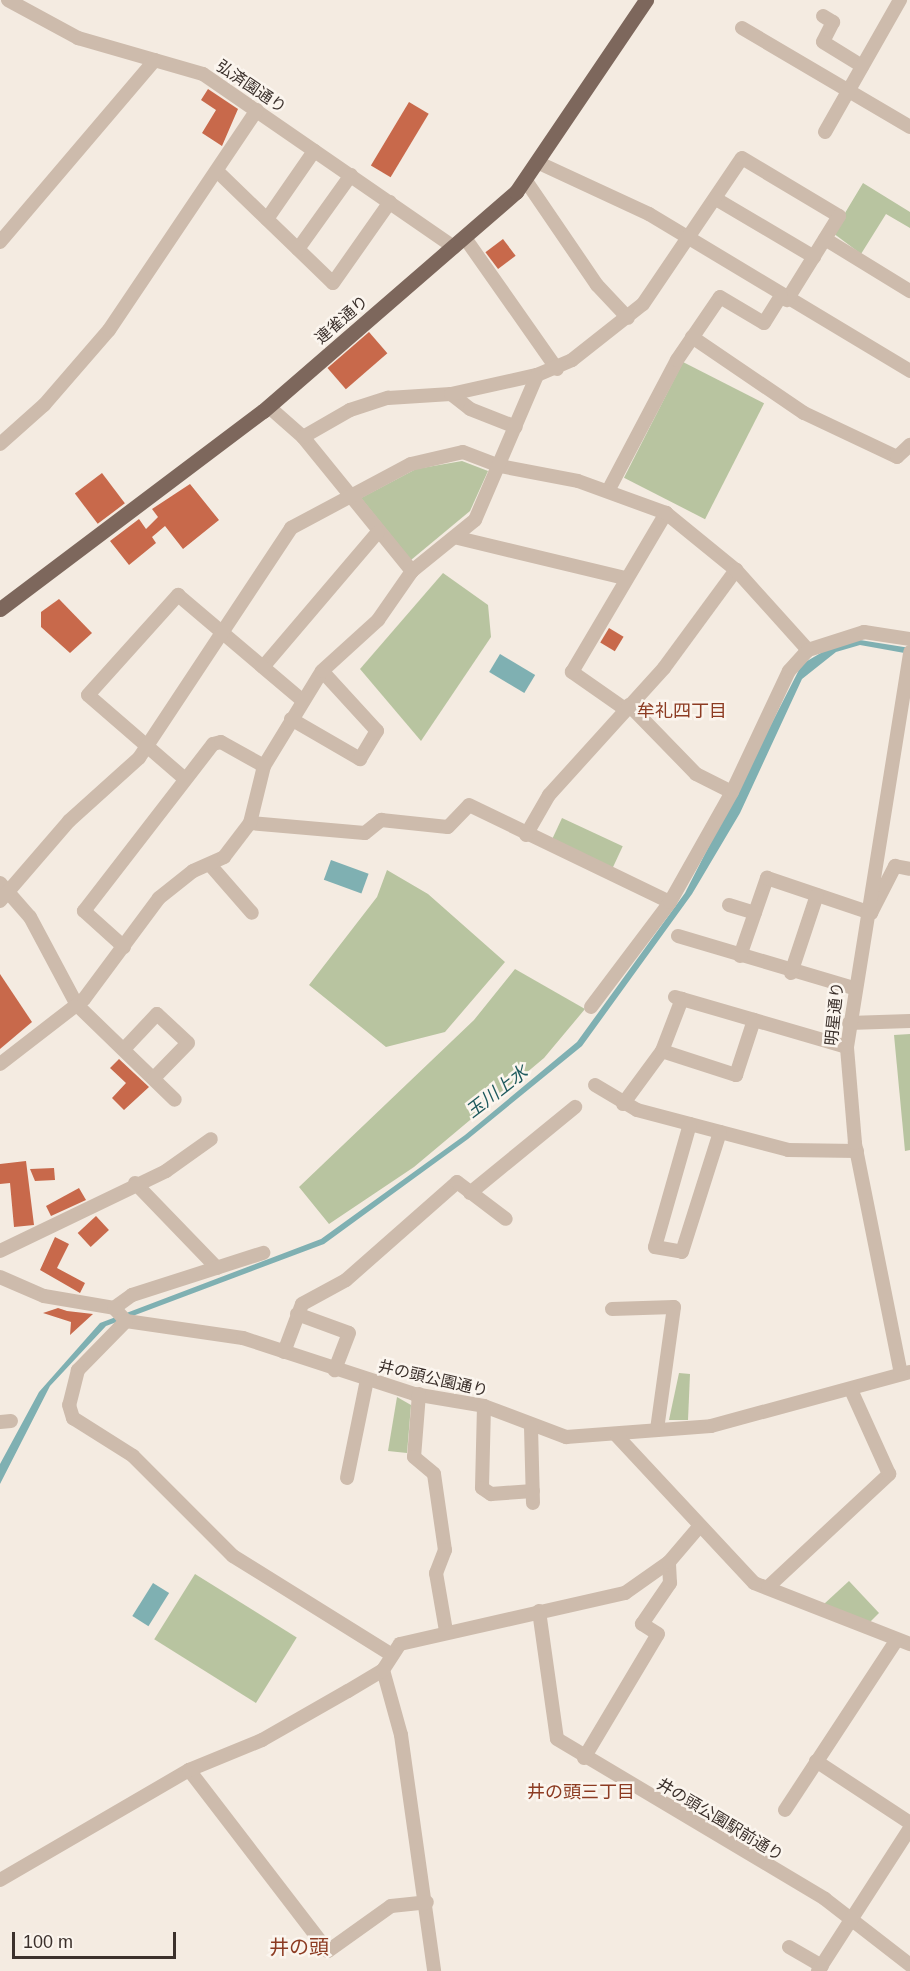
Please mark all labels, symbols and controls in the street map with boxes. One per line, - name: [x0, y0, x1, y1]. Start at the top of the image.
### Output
- street label: 弘済園通り: [212, 57, 290, 117]
- street label: 連雀通り: [312, 292, 372, 348]
- district label: 牟礼四丁目: [637, 700, 727, 722]
- street label: 明星通り: [822, 981, 848, 1047]
- water label: 玉川上水: [462, 1061, 532, 1123]
- street label: 井の頭公園通り: [376, 1357, 490, 1401]
- street label: 井の頭公園駅前通り: [653, 1775, 787, 1865]
- district label: 井の頭三丁目: [527, 1781, 635, 1803]
- scale bar: [15, 1920, 178, 1958]
- text: 100 m: [23, 1932, 73, 1952]
- district label: 井の頭: [269, 1935, 329, 1959]

